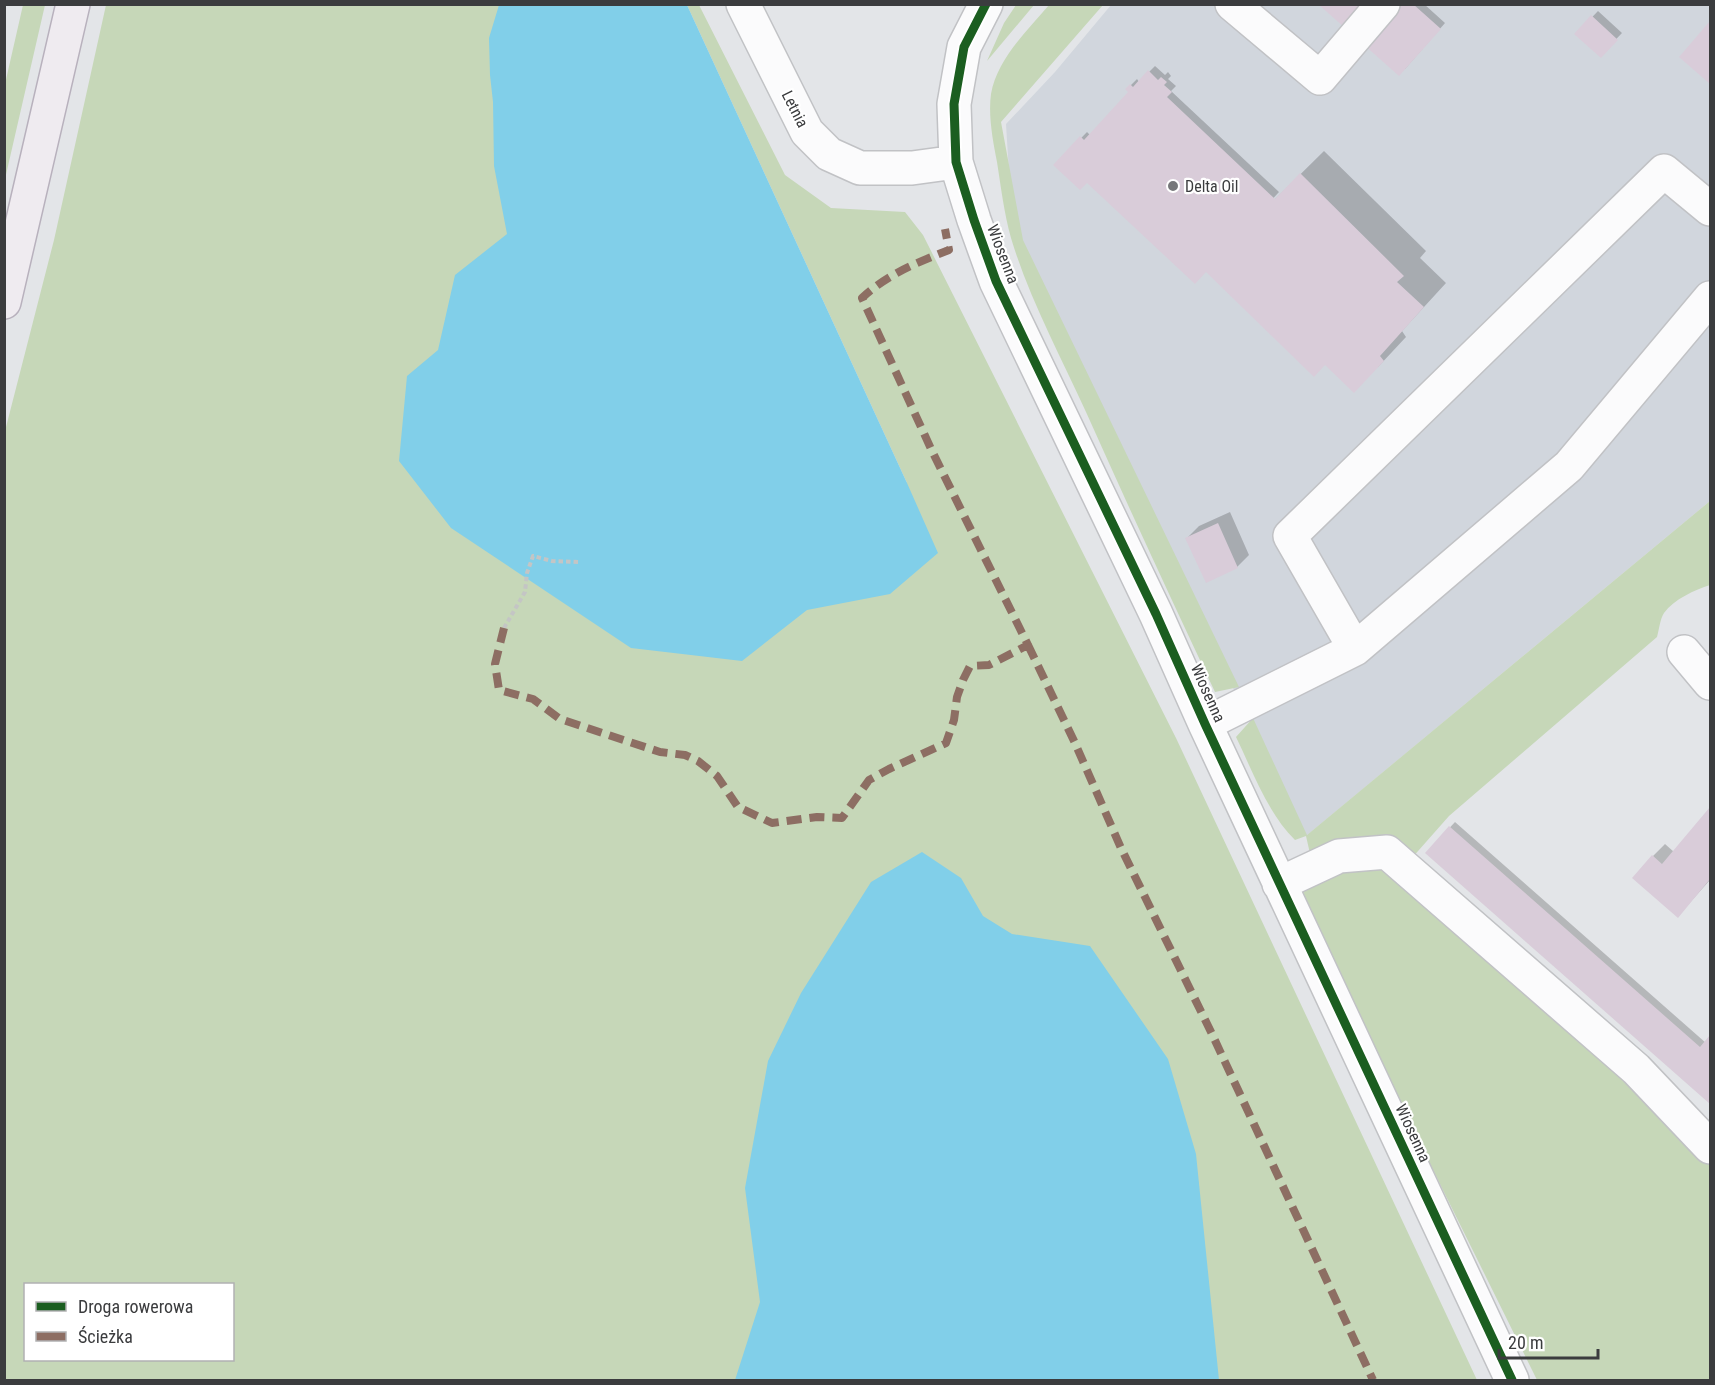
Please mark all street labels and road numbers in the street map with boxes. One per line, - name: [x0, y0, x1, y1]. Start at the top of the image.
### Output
- street label: Letnia: [778, 87, 812, 131]
- street label: Wiosenna: [983, 222, 1023, 286]
- street label: Wiosenna: [1187, 661, 1229, 725]
- street label: Wiosenna: [1391, 1101, 1435, 1165]

